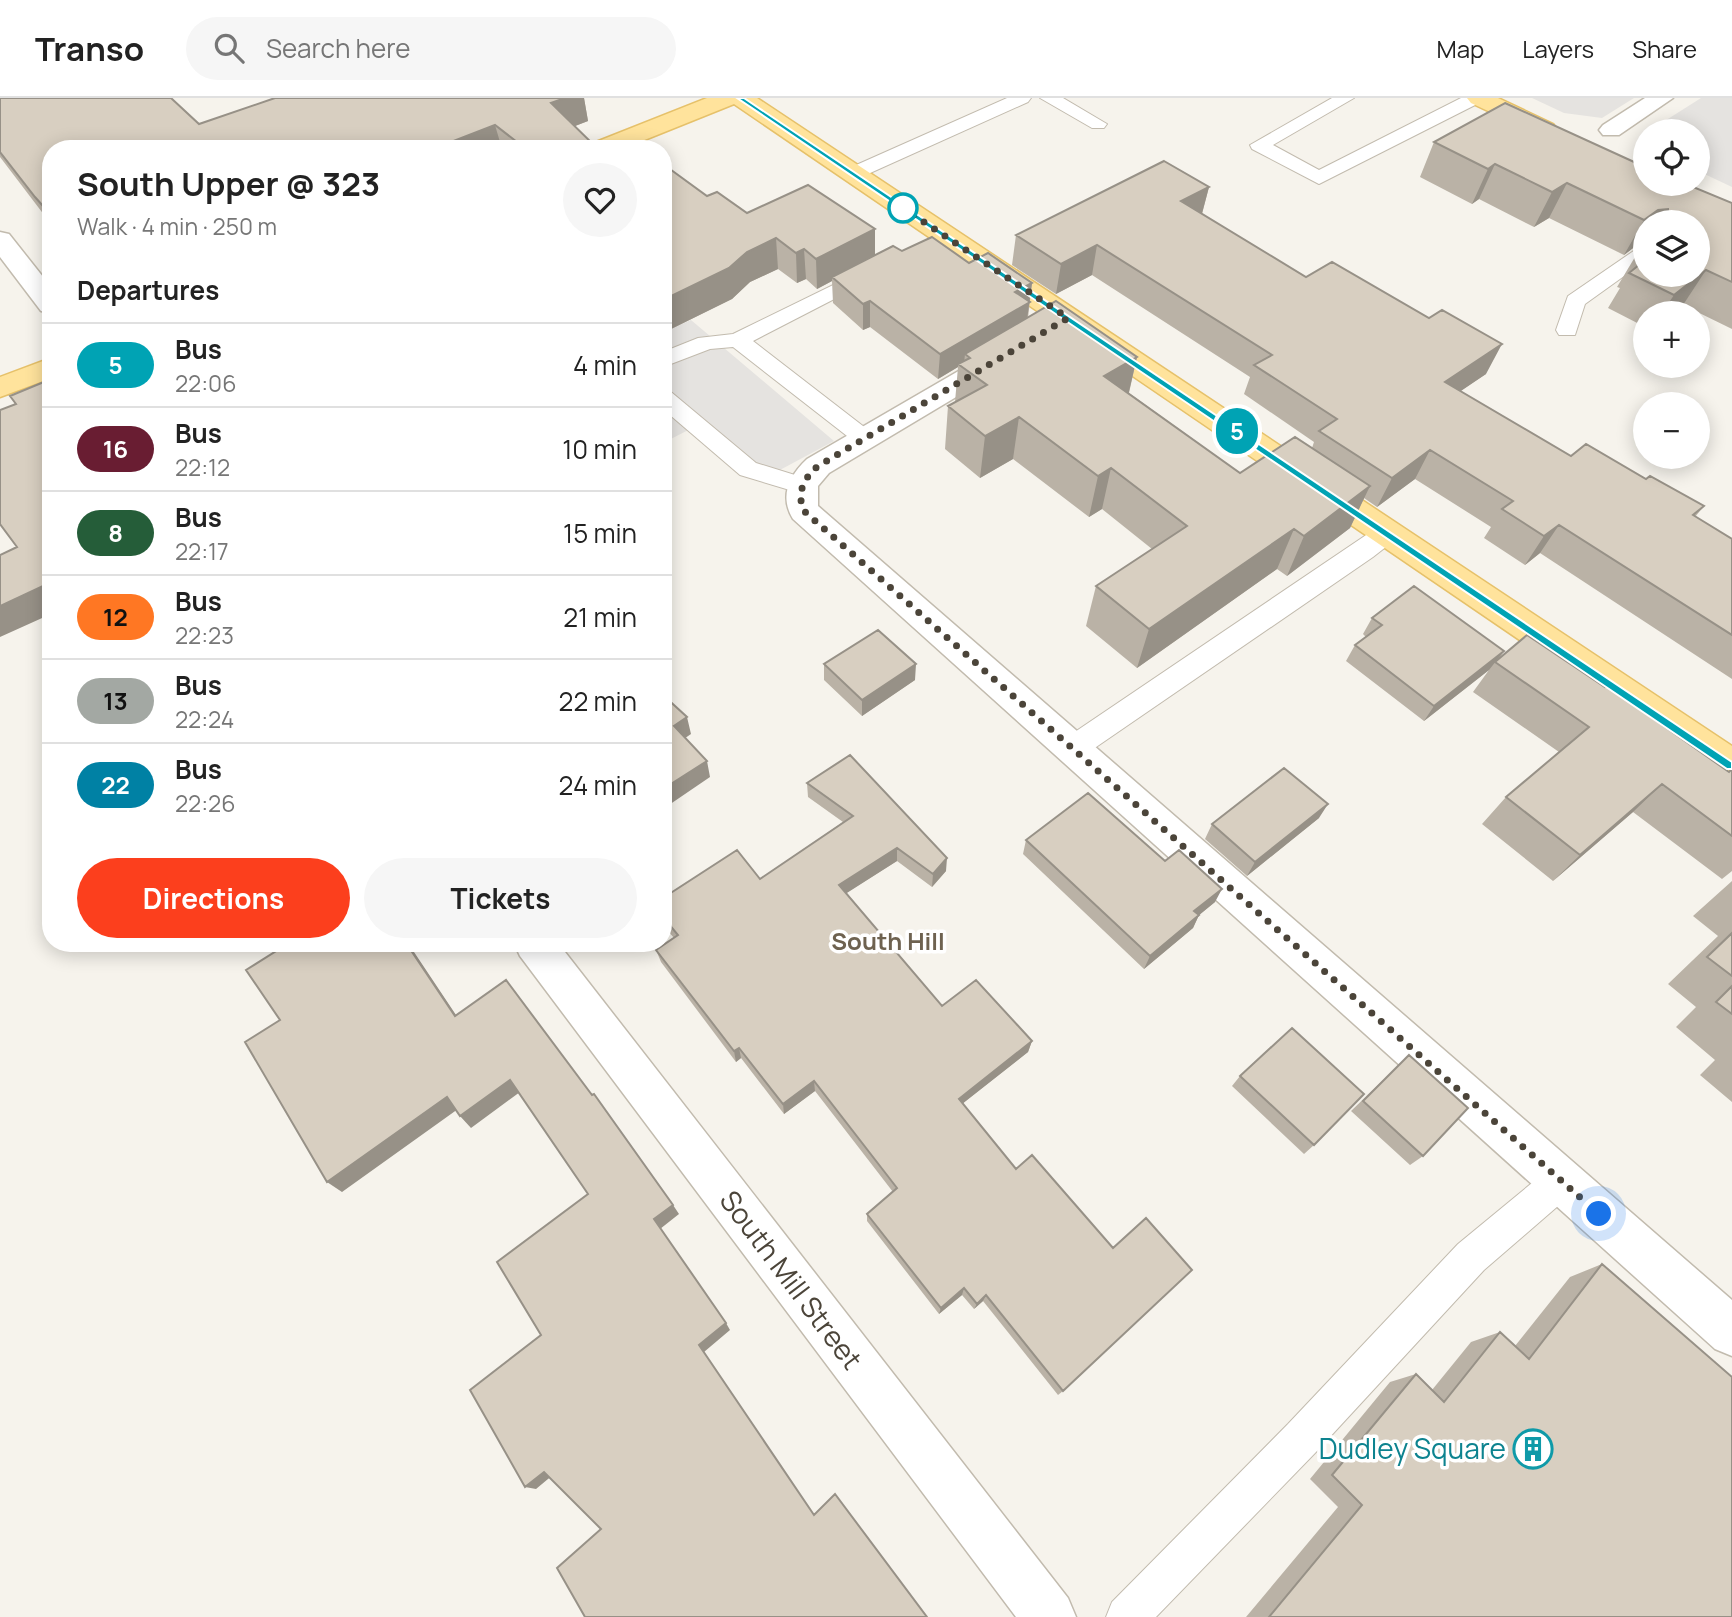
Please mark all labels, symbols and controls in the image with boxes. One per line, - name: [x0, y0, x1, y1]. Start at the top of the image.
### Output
- search box: [186, 17, 676, 80]
- text: Transo: [35, 26, 144, 71]
- icon: search: [210, 29, 248, 67]
- text: Search here: [266, 30, 411, 66]
- text: Map: [1437, 32, 1484, 65]
- text: Layers: [1522, 32, 1594, 65]
- text: Share: [1632, 32, 1697, 65]
- map controls: [1633, 119, 1710, 469]
- button: locate: [1633, 119, 1710, 196]
- text: South Upper @ 323: [77, 161, 380, 206]
- button: heart: [563, 163, 637, 237]
- unlabelled marker: [888, 193, 918, 223]
- text: Walk · 4 min · 250 m: [77, 210, 277, 242]
- button: layers: [1633, 210, 1710, 287]
- text: Departures: [77, 272, 219, 308]
- button: +: [1633, 301, 1710, 378]
- text: Bus: [175, 331, 222, 367]
- text: 4 min: [573, 347, 637, 383]
- text: 5: [108, 348, 123, 381]
- text: 22:06: [175, 367, 236, 399]
- button: −: [1633, 392, 1710, 469]
- line badge: 5: [1214, 408, 1260, 454]
- text: 5: [1230, 414, 1244, 447]
- text: Bus: [175, 415, 222, 451]
- text: 10 min: [562, 431, 637, 467]
- text: 16: [103, 432, 128, 465]
- text: 22:12: [175, 451, 230, 483]
- text: Bus: [175, 499, 222, 535]
- text: 15 min: [563, 515, 637, 551]
- text: 8: [108, 516, 123, 549]
- text: 22:17: [175, 535, 229, 567]
- text: Bus: [175, 583, 222, 619]
- text: 21 min: [563, 599, 637, 635]
- text: 12: [103, 600, 128, 633]
- text: 22:23: [175, 619, 234, 651]
- text: Bus: [175, 667, 222, 703]
- text: 22 min: [559, 683, 637, 719]
- text: 13: [103, 684, 128, 717]
- text: 22:24: [175, 703, 234, 735]
- text: Bus: [175, 751, 222, 787]
- text: 24 min: [559, 767, 637, 803]
- text: 22: [101, 768, 130, 801]
- text: 22:26: [175, 787, 235, 819]
- button: Directions: [77, 858, 350, 938]
- button: Tickets: [364, 858, 637, 938]
- district label: South Hill: [831, 924, 945, 957]
- street label: South Mill Street: [712, 1182, 872, 1377]
- your location: [1581, 1196, 1616, 1231]
- building icon: Dudley Square: [1512, 1428, 1554, 1470]
- place label: Dudley Square: [1319, 1429, 1506, 1467]

